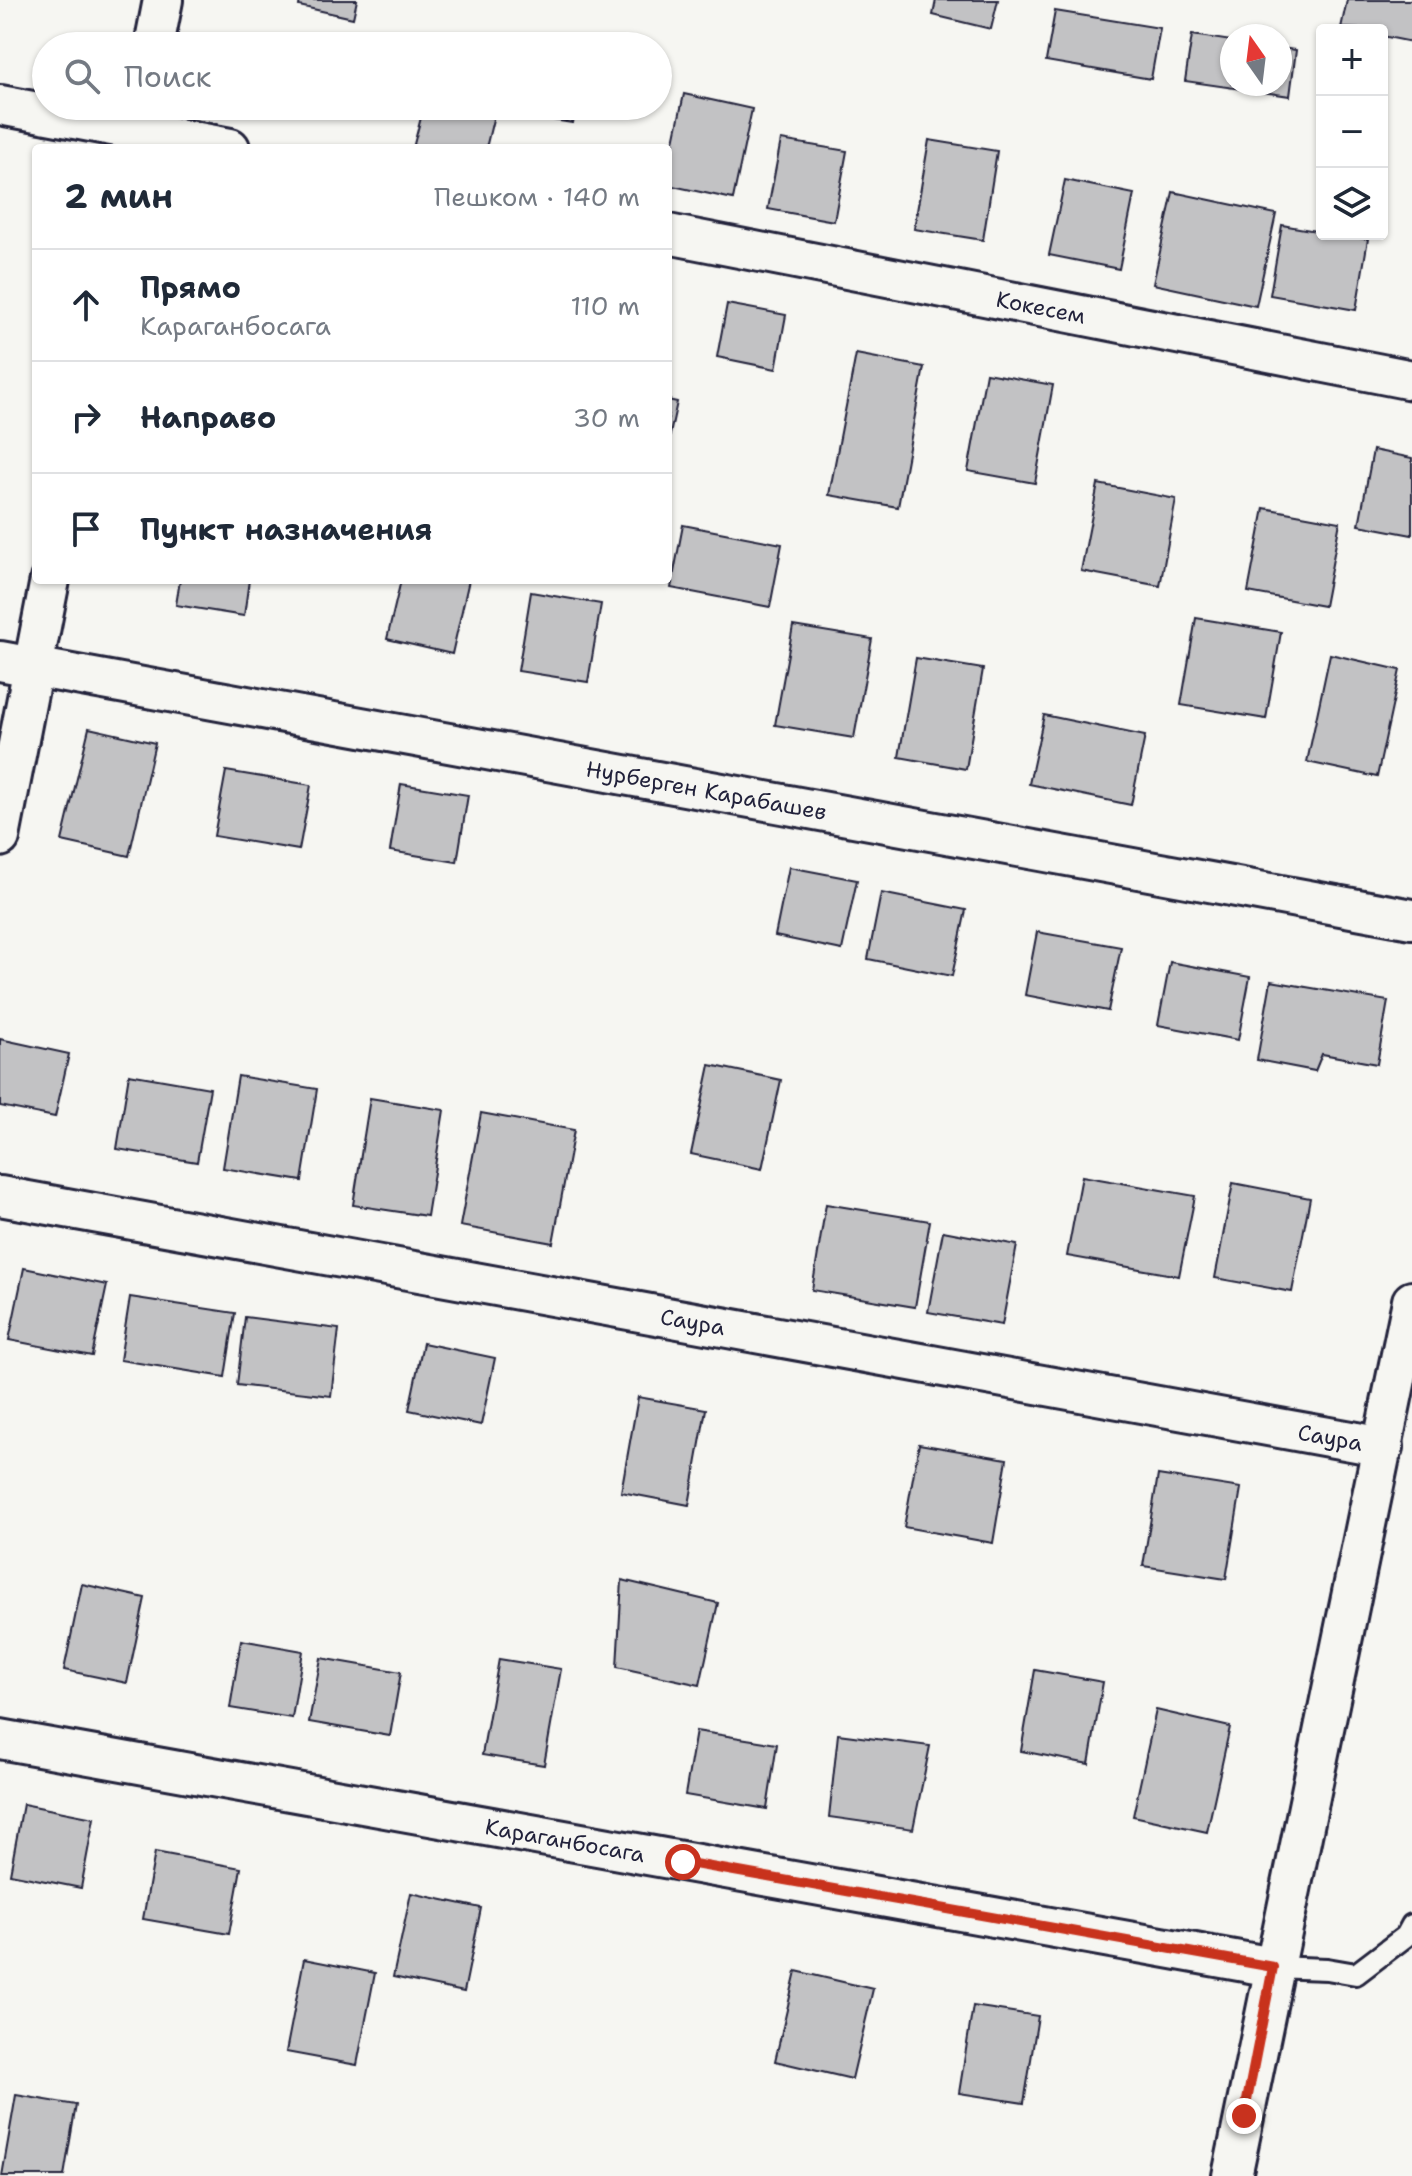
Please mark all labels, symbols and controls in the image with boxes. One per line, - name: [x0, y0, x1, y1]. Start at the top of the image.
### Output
- north arrow: [1220, 24, 1292, 96]
- map controls: [1316, 24, 1388, 240]
- button: +: [1316, 24, 1388, 96]
- search box: [32, 32, 672, 120]
- icon: search: [60, 54, 104, 98]
- text: Поиск: [124, 56, 212, 97]
- button: −: [1316, 96, 1388, 168]
- button: layers: [1316, 168, 1388, 240]
- text: 2 мин: [64, 173, 173, 219]
- text: Пешком · 140 m: [434, 179, 640, 214]
- text: Прямо: [140, 267, 241, 308]
- icon: ahead: [64, 283, 108, 327]
- street label: Кокесем: [994, 285, 1088, 331]
- text: 110 m: [570, 288, 640, 323]
- text: Караганбосага: [140, 308, 331, 343]
- icon: right: [64, 395, 108, 439]
- text: Направо: [140, 397, 276, 438]
- text: 30 m: [573, 400, 640, 435]
- icon: arrive: [64, 507, 108, 551]
- text: Пункт назначения: [140, 509, 432, 550]
- street label: Нурберген Карабашев: [584, 754, 829, 827]
- street label: Саура: [658, 1302, 728, 1342]
- street label: Саура: [1295, 1418, 1365, 1458]
- street label: Караганбосага: [483, 1812, 647, 1869]
- route start: [665, 1844, 701, 1880]
- route end: [1226, 2098, 1262, 2134]

